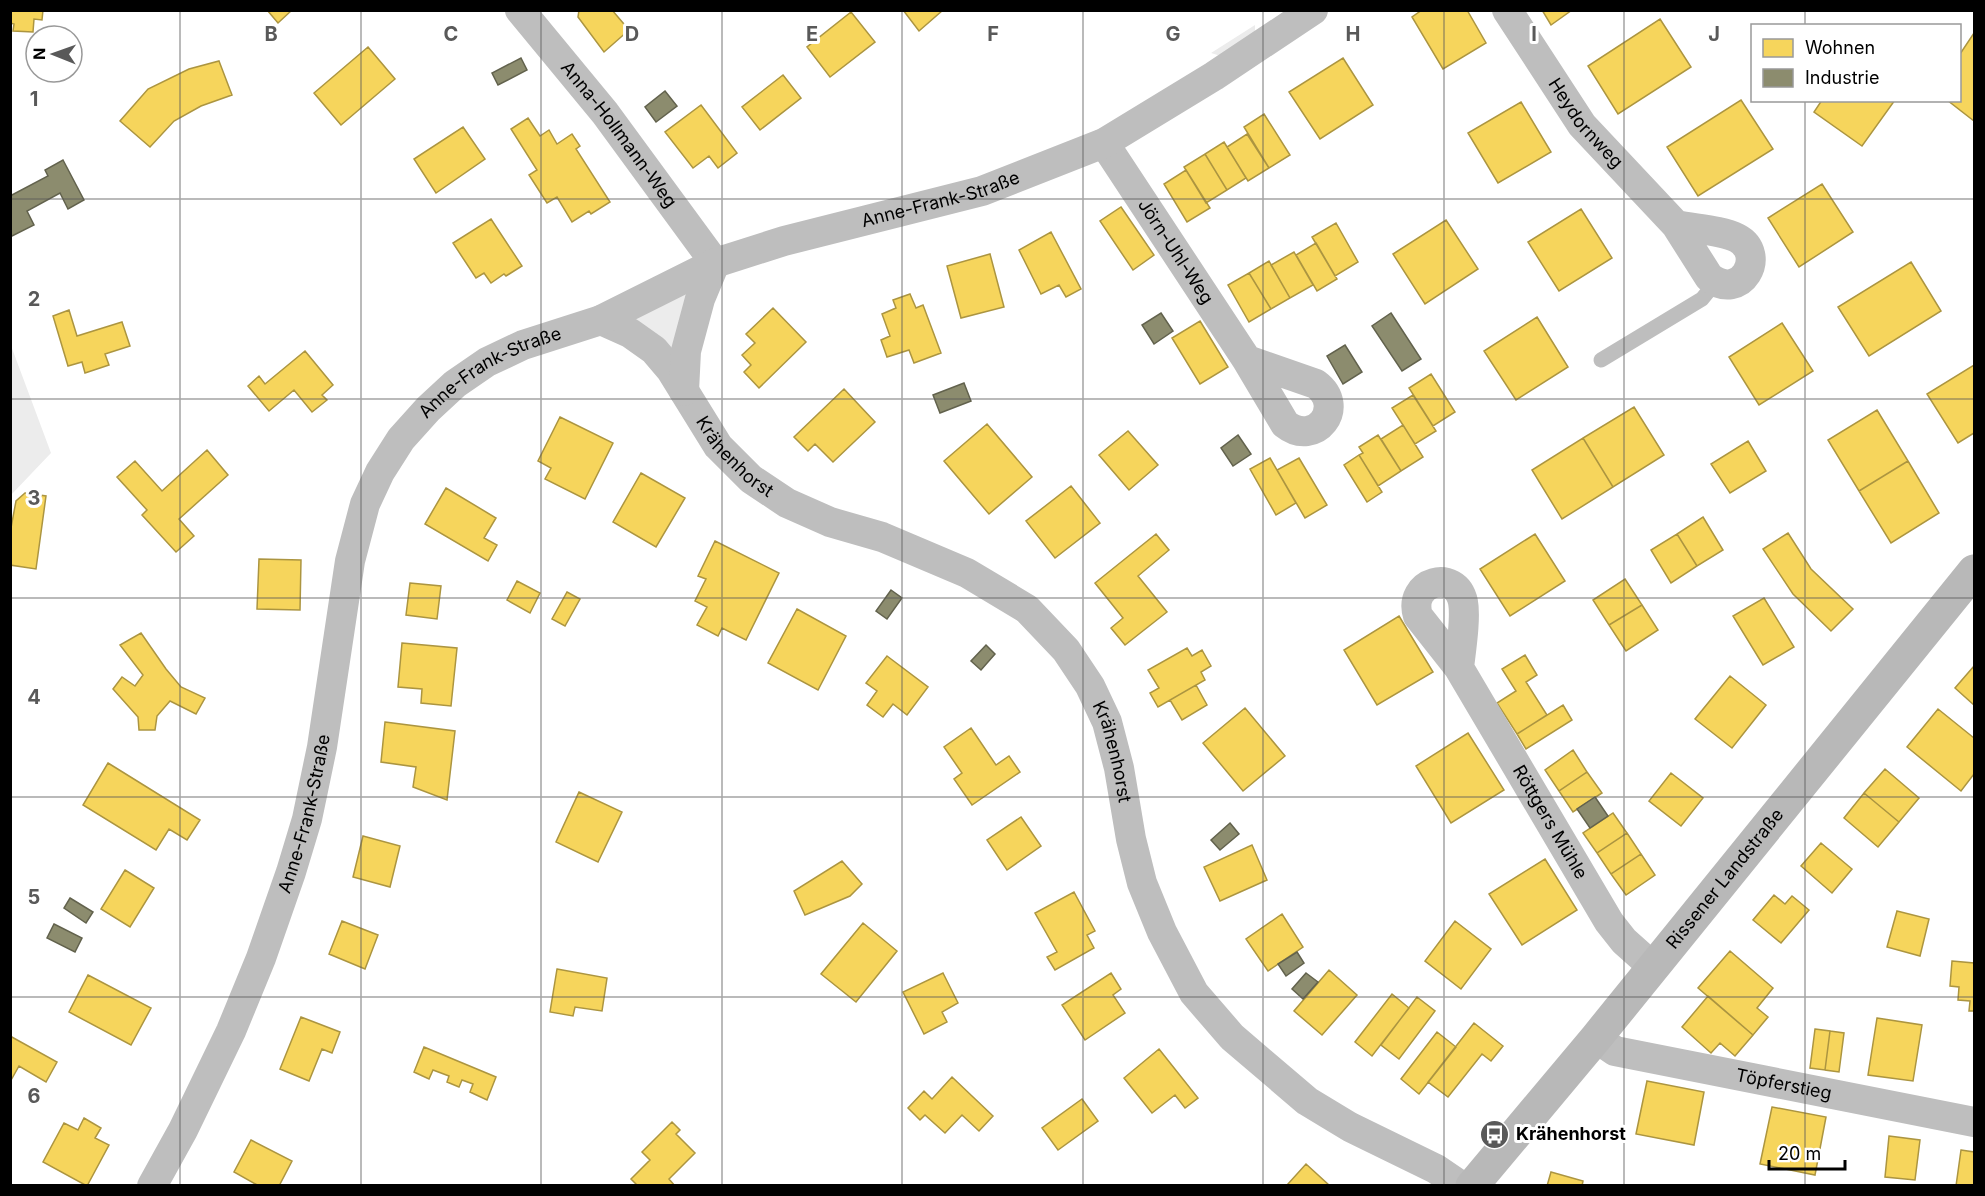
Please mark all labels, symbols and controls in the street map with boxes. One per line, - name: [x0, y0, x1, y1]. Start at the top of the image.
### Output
- text: B: [264, 22, 278, 46]
- text: C: [444, 22, 458, 46]
- text: D: [625, 22, 639, 46]
- text: E: [806, 22, 818, 46]
- text: F: [987, 22, 999, 46]
- text: G: [1165, 22, 1181, 46]
- text: H: [1346, 22, 1360, 46]
- text: I: [1531, 22, 1537, 46]
- text: J: [1708, 22, 1720, 46]
- north arrow: [24, 24, 84, 84]
- legend: [1751, 24, 1961, 102]
- text: Wohnen: [1805, 37, 1875, 58]
- text: N: [29, 47, 49, 60]
- street label: Anna-Hollmann-Weg: [557, 57, 682, 211]
- text: Industrie: [1805, 67, 1879, 88]
- street label: Heydornweg: [1544, 74, 1628, 172]
- text: 1: [30, 87, 38, 111]
- street label: Anne-Frank-Straße: [859, 166, 1022, 231]
- street label: Jörn-Uhl-Weg: [1134, 195, 1218, 308]
- text: 2: [28, 287, 40, 311]
- street label: Anne-Frank-Straße: [414, 322, 564, 422]
- street label: Krähenhorst: [692, 412, 778, 501]
- text: 3: [28, 486, 40, 510]
- text: 4: [27, 685, 41, 709]
- street label: Krähenhorst: [1089, 697, 1136, 804]
- street label: Anne-Frank-Straße: [273, 733, 334, 896]
- street label: Röttgers Mühle: [1509, 761, 1592, 883]
- street label: Rissener Landstraße: [1662, 804, 1788, 953]
- text: 5: [28, 885, 40, 909]
- street label: Töpferstieg: [1734, 1064, 1834, 1104]
- text: 6: [28, 1084, 41, 1108]
- bus stop icon: Krähenhorst: [1479, 1118, 1511, 1150]
- place label: Krähenhorst: [1516, 1123, 1626, 1144]
- scale bar: [1769, 1133, 1846, 1171]
- text: 20 m: [1778, 1143, 1821, 1164]

